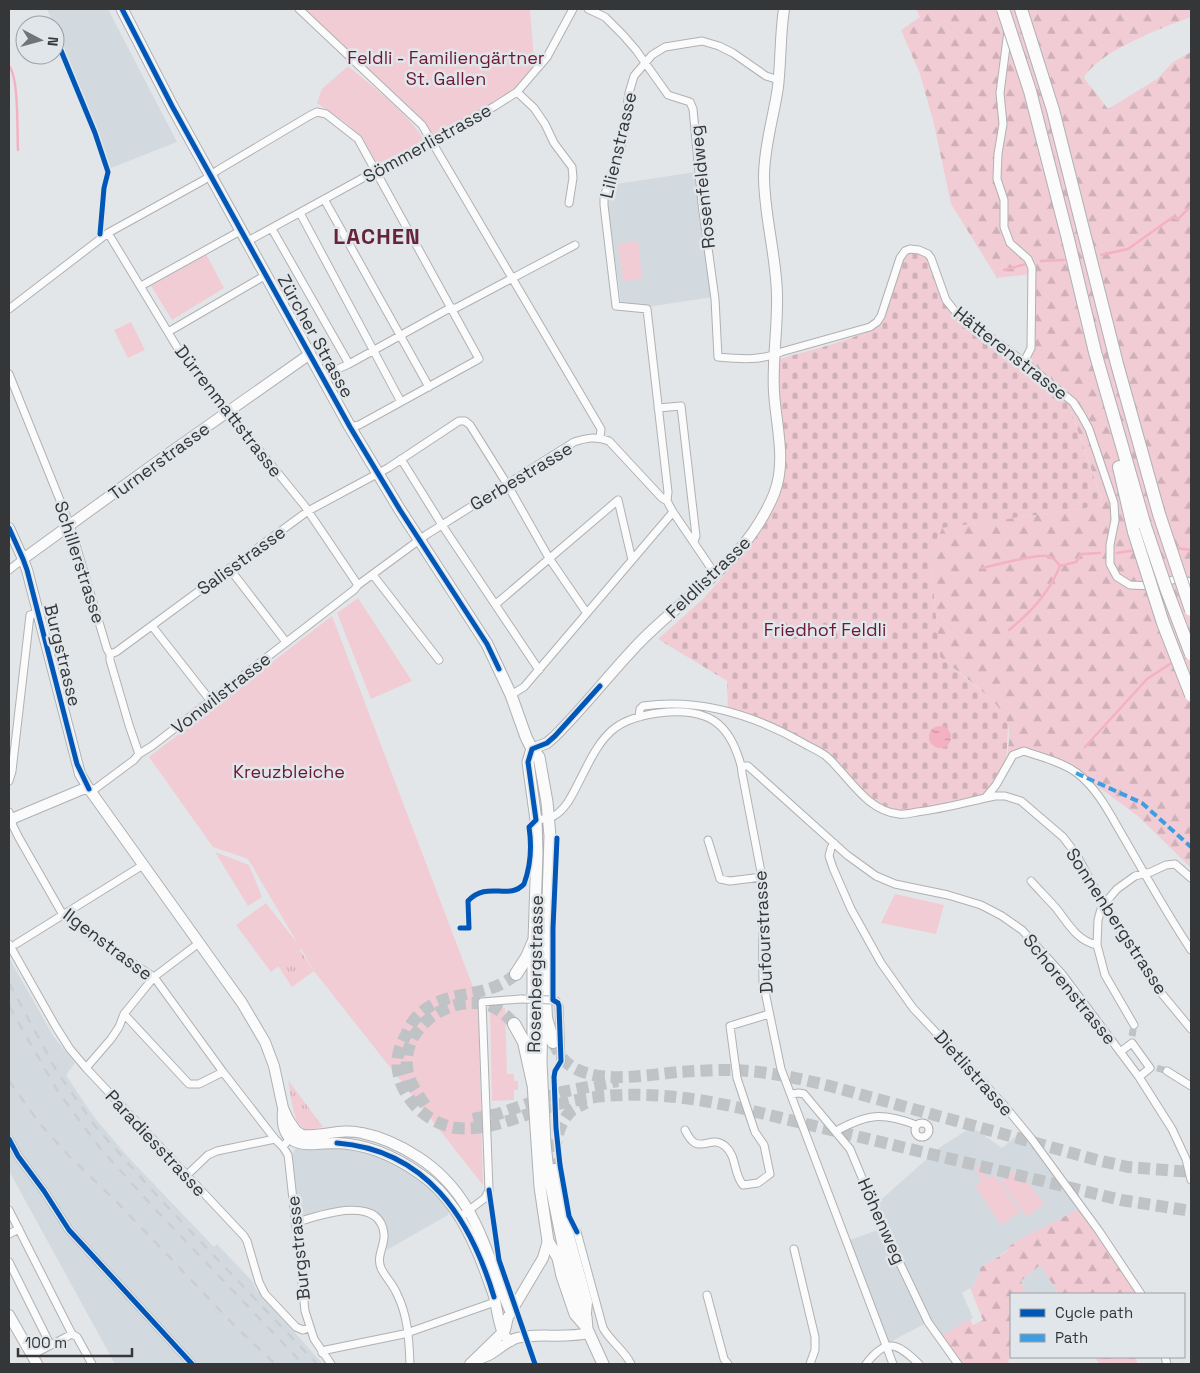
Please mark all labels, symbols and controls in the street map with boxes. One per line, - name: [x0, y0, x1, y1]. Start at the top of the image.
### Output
- north arrow: [15, 15, 65, 65]
- text: N: [43, 36, 62, 47]
- park label: Feldli - Familiengärtner St. Gallen: [347, 46, 545, 90]
- street label: Lilienstrasse: [595, 89, 641, 201]
- street label: Sömmerlistrasse: [359, 98, 495, 188]
- street label: Rosenfeldweg: [684, 124, 720, 250]
- district label: LACHEN: [333, 222, 421, 250]
- street label: Zürcher Strasse: [273, 270, 359, 402]
- street label: Hätterenstrasse: [949, 301, 1073, 405]
- street label: Dürrenmattstrasse: [170, 340, 288, 482]
- street label: Turnerstrasse: [104, 417, 214, 505]
- street label: Gerbestrasse: [466, 436, 576, 516]
- street label: Schillerstrasse: [49, 498, 111, 626]
- street label: Salisstrasse: [192, 520, 290, 600]
- street label: Feldlistrasse: [661, 531, 755, 623]
- street label: Burgstrasse: [39, 601, 87, 709]
- park label: Friedhof Feldli: [764, 618, 886, 641]
- street label: Vonwilstrasse: [167, 647, 275, 739]
- park label: Kreuzbleiche: [233, 760, 345, 783]
- street label: Sonnenbergstrasse: [1061, 843, 1173, 999]
- street label: Dufourstrasse: [748, 870, 778, 994]
- street label: Rosenbergstrasse: [522, 895, 548, 1053]
- street label: Ilgenstrasse: [59, 903, 157, 985]
- street label: Schorenstrasse: [1018, 929, 1122, 1049]
- street label: Dietlistrasse: [929, 1025, 1019, 1121]
- street label: Paradiesstrasse: [101, 1085, 211, 1201]
- street label: Höhenweg: [853, 1174, 911, 1268]
- street label: Burgstrasse: [281, 1195, 315, 1301]
- legend: [1010, 1293, 1185, 1358]
- text: Cycle path: [1055, 1303, 1133, 1322]
- scale bar: [18, 1326, 131, 1358]
- text: Path: [1055, 1328, 1088, 1347]
- text: 100 m: [25, 1333, 67, 1352]

